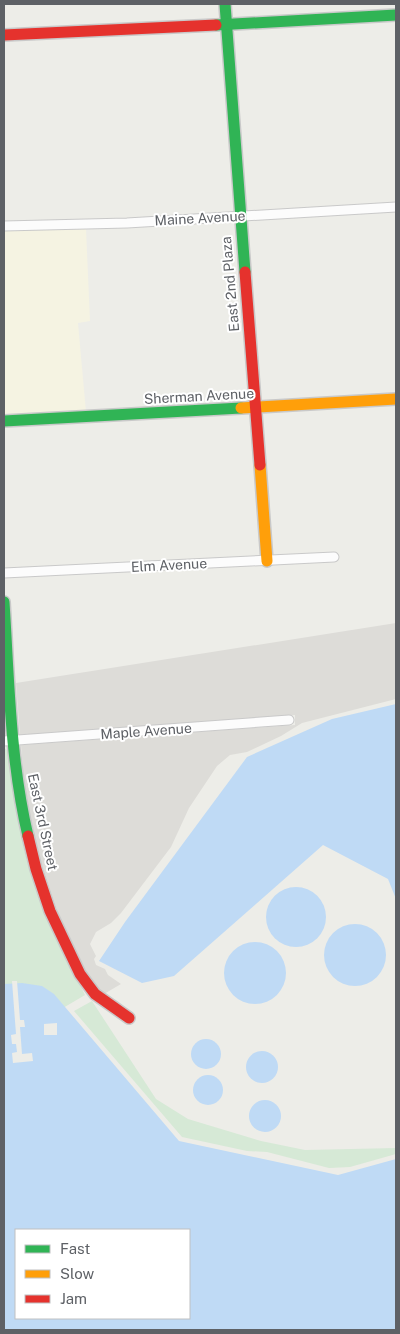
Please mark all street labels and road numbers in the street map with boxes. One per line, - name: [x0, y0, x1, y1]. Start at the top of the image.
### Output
- street label: Maine Avenue: [154, 208, 246, 228]
- street label: East 2nd Plaza: [218, 236, 242, 332]
- street label: Sherman Avenue: [144, 385, 255, 407]
- street label: Elm Avenue: [130, 555, 208, 575]
- street label: Maple Avenue: [100, 720, 192, 742]
- street label: East 3rd Street: [25, 772, 61, 872]

